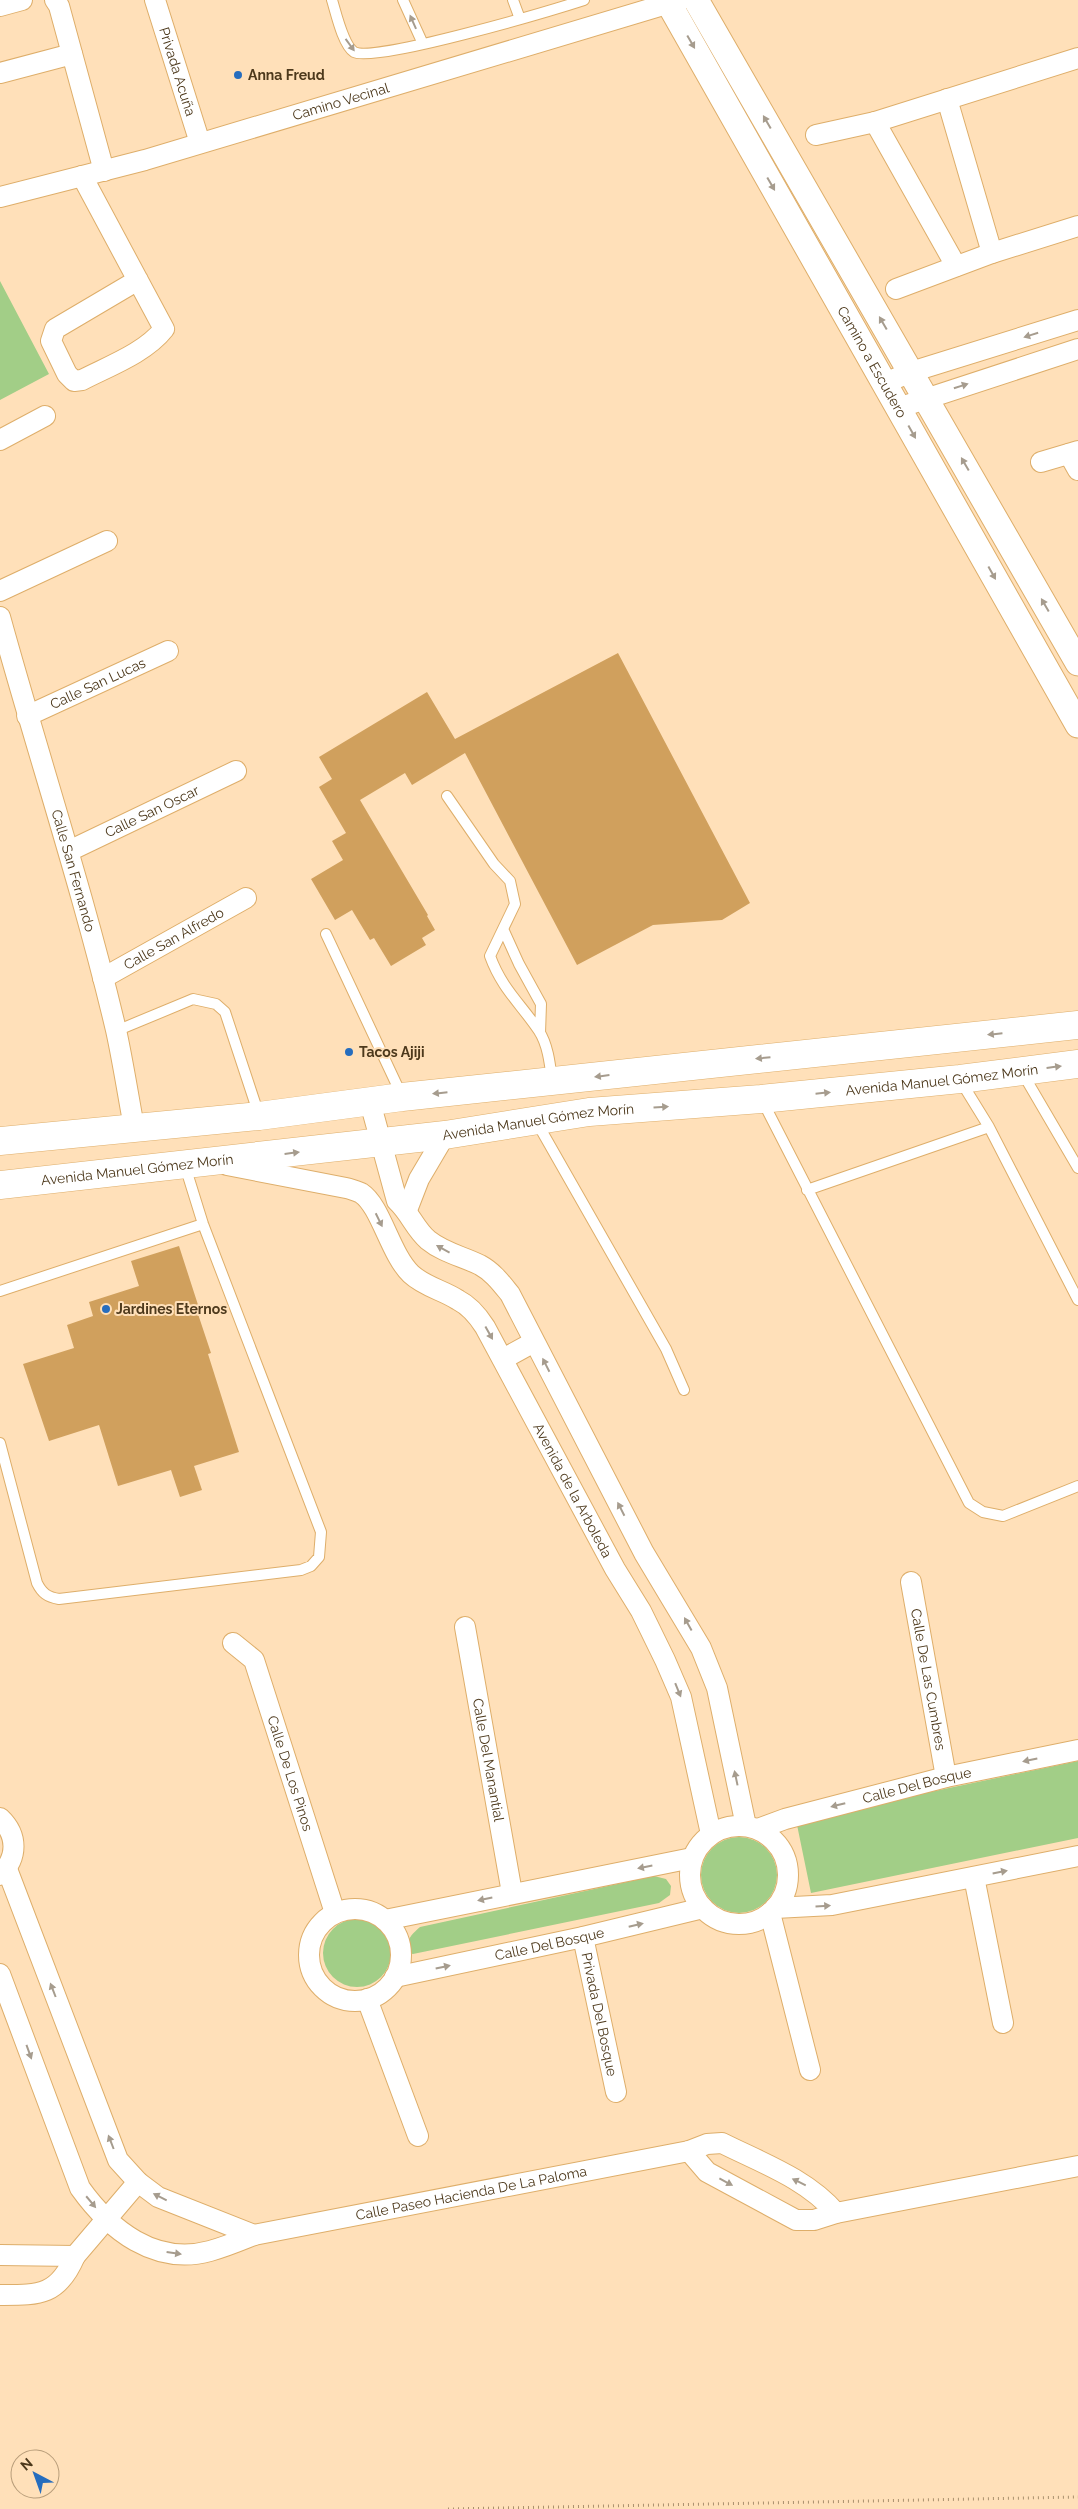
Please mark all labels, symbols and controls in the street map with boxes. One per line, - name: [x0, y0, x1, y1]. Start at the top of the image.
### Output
- one-way arrow: [409, 15, 417, 29]
- street label: Privada Acuña: [156, 25, 199, 118]
- one-way arrow: [687, 35, 695, 50]
- one-way arrow: [345, 38, 355, 52]
- place label: Anna Freud: [248, 67, 325, 83]
- marker: Anna Freud: [232, 69, 244, 81]
- street label: Camino Vecinal: [291, 79, 391, 123]
- one-way arrow: [762, 116, 771, 129]
- one-way arrow: [767, 177, 776, 190]
- street label: Camino a Escudero: [834, 303, 910, 421]
- one-way arrow: [879, 317, 888, 330]
- one-way arrow: [1024, 331, 1039, 339]
- one-way arrow: [954, 382, 969, 390]
- one-way arrow: [907, 425, 916, 438]
- one-way arrow: [960, 458, 969, 471]
- one-way arrow: [987, 566, 996, 580]
- one-way arrow: [1041, 599, 1050, 612]
- street label: Calle San Lucas: [48, 654, 148, 712]
- street label: Calle San Oscar: [102, 782, 202, 841]
- street label: Calle San Fernando: [48, 807, 99, 934]
- street label: Calle San Alfredo: [121, 904, 226, 973]
- one-way arrow: [986, 1030, 1002, 1038]
- place label: Tacos Ajiji: [359, 1044, 425, 1060]
- marker: Tacos Ajiji: [343, 1046, 355, 1058]
- one-way arrow: [755, 1054, 771, 1062]
- street label: Avenida Manuel Gómez Morín: [845, 1061, 1039, 1098]
- one-way arrow: [1047, 1063, 1063, 1071]
- one-way arrow: [594, 1072, 610, 1080]
- one-way arrow: [432, 1089, 448, 1097]
- one-way arrow: [816, 1089, 832, 1097]
- street label: Avenida Manuel Gómez Morín: [441, 1101, 635, 1143]
- one-way arrow: [654, 1103, 670, 1111]
- one-way arrow: [284, 1149, 300, 1157]
- street label: Avenida Manuel Gómez Morín: [40, 1151, 234, 1188]
- one-way arrow: [375, 1213, 383, 1227]
- one-way arrow: [435, 1245, 450, 1253]
- place label: Jardines Eternos: [116, 1301, 227, 1317]
- marker: Jardines Eternos: [100, 1303, 112, 1315]
- one-way arrow: [484, 1326, 493, 1339]
- one-way arrow: [542, 1358, 550, 1372]
- street label: Avenida de la Arboleda: [530, 1420, 615, 1560]
- one-way arrow: [617, 1502, 625, 1517]
- street label: Calle De Las Cumbres: [908, 1607, 949, 1752]
- one-way arrow: [684, 1617, 692, 1631]
- one-way arrow: [674, 1683, 682, 1697]
- street label: Calle Del Manantial: [470, 1697, 507, 1823]
- street label: Calle De Los Pinos: [264, 1714, 316, 1833]
- one-way arrow: [1023, 1756, 1038, 1764]
- street label: Calle Del Bosque: [861, 1764, 973, 1806]
- one-way arrow: [732, 1770, 740, 1786]
- one-way arrow: [830, 1801, 846, 1809]
- one-way arrow: [637, 1863, 652, 1871]
- one-way arrow: [992, 1867, 1008, 1875]
- one-way arrow: [478, 1895, 493, 1903]
- one-way arrow: [816, 1901, 832, 1909]
- one-way arrow: [628, 1921, 643, 1929]
- street label: Calle Del Bosque: [493, 1924, 606, 1964]
- street label: Privada Del Bosque: [578, 1951, 620, 2078]
- one-way arrow: [435, 1963, 450, 1971]
- one-way arrow: [49, 1983, 56, 1998]
- one-way arrow: [25, 2045, 33, 2060]
- one-way arrow: [107, 2135, 115, 2149]
- street label: Calle Paseo Hacienda De La Paloma: [354, 2163, 588, 2223]
- one-way arrow: [718, 2178, 733, 2186]
- one-way arrow: [792, 2178, 806, 2186]
- one-way arrow: [153, 2193, 168, 2201]
- one-way arrow: [85, 2195, 96, 2208]
- one-way arrow: [167, 2249, 183, 2257]
- north arrow: [10, 2449, 60, 2499]
- text: N: [17, 2455, 36, 2474]

